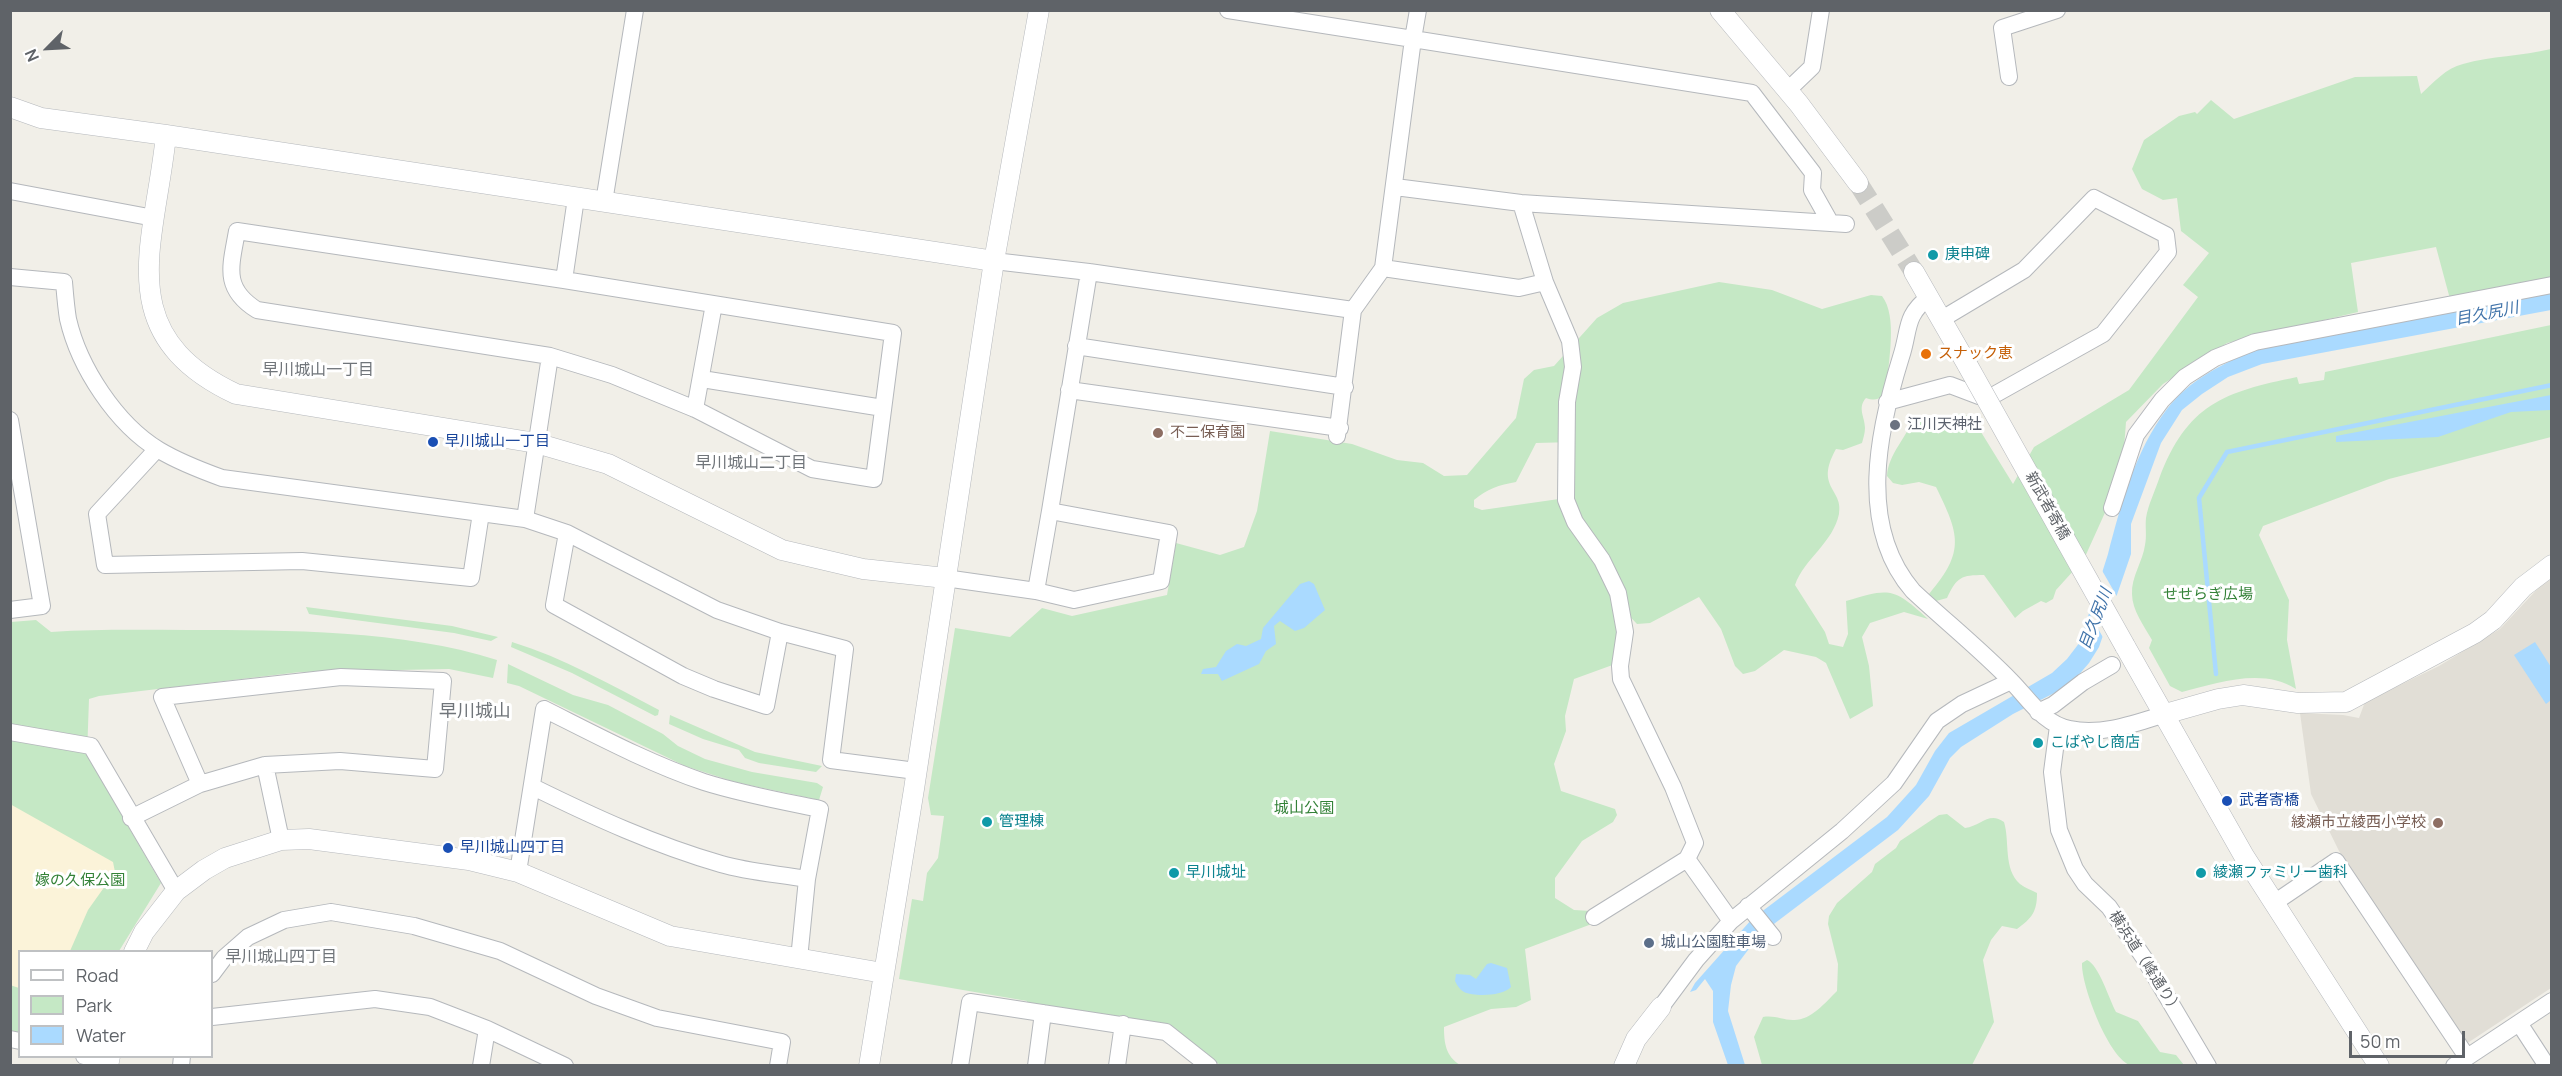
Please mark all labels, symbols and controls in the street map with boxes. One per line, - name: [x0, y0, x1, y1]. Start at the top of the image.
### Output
- north arrow: [18, 18, 78, 78]
- text: N: [19, 46, 44, 65]
- place label: 庚申碑: [1945, 246, 1990, 264]
- marker: 庚申碑: [1926, 248, 1940, 262]
- water label: 目久尻川: [2454, 298, 2520, 330]
- place label: スナック恵: [1938, 345, 2013, 363]
- marker: スナック恵: [1919, 347, 1933, 361]
- district label: 早川城山一丁目: [262, 361, 374, 381]
- place label: 江川天神社: [1907, 416, 1982, 434]
- marker: 江川天神社: [1888, 418, 1902, 432]
- place label: 不二保育園: [1170, 424, 1245, 442]
- marker: 不二保育園: [1151, 426, 1165, 440]
- place label: 早川城山一丁目: [445, 433, 550, 451]
- marker: 早川城山一丁目: [426, 435, 440, 449]
- district label: 早川城山二丁目: [695, 454, 807, 474]
- street label: 新武者寄橋: [2021, 469, 2073, 543]
- water label: 目久尻川: [2076, 586, 2116, 652]
- park label: せせらぎ広場: [2163, 586, 2253, 604]
- district label: 早川城山: [439, 701, 511, 723]
- place label: こばやし商店: [2050, 734, 2140, 752]
- marker: こばやし商店: [2031, 736, 2045, 750]
- place label: 武者寄橋: [2239, 792, 2299, 810]
- marker: 武者寄橋: [2220, 794, 2234, 808]
- park label: 城山公園: [1274, 800, 1334, 818]
- place label: 管理棟: [999, 813, 1044, 831]
- place label: 綾瀬市立綾西小学校: [2291, 814, 2426, 832]
- marker: 管理棟: [980, 815, 994, 829]
- marker: 綾瀬市立綾西小学校: [2431, 816, 2445, 830]
- place label: 早川城山四丁目: [460, 839, 565, 857]
- marker: 早川城山四丁目: [441, 841, 455, 855]
- place label: 早川城址: [1186, 864, 1246, 882]
- place label: 綾瀬ファミリー歯科: [2213, 864, 2348, 882]
- marker: 早川城址: [1167, 866, 1181, 880]
- marker: 綾瀬ファミリー歯科: [2194, 866, 2208, 880]
- park label: 嫁の久保公園: [35, 872, 125, 890]
- street label: 横浜道（峰通り）: [2105, 908, 2185, 1018]
- place label: 城山公園駐車場: [1661, 934, 1766, 952]
- marker: 城山公園駐車場: [1642, 936, 1656, 950]
- district label: 早川城山四丁目: [225, 948, 337, 968]
- legend: [18, 950, 213, 1058]
- text: Road: [76, 963, 119, 987]
- text: Park: [76, 993, 112, 1017]
- scale bar: [2352, 1019, 2468, 1057]
- text: Water: [76, 1023, 126, 1047]
- text: 50 m: [2360, 1029, 2400, 1053]

